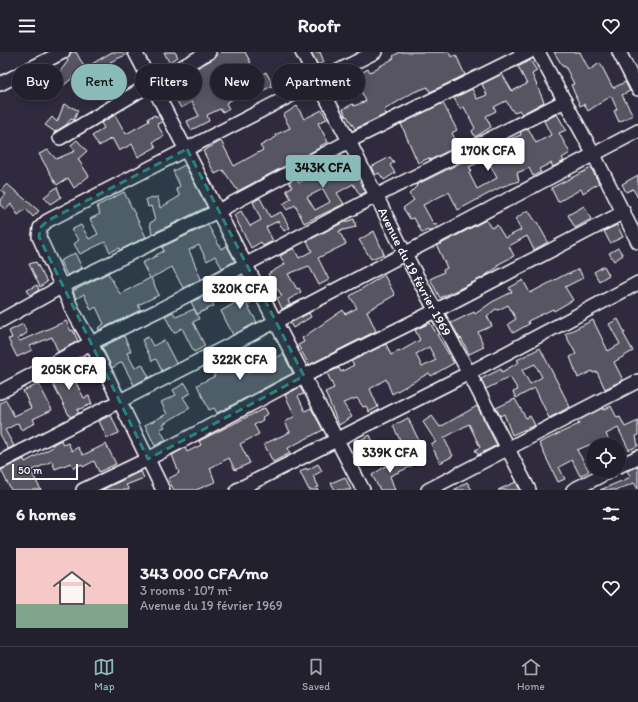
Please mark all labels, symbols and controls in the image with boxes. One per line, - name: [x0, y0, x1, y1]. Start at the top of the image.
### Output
- icon: menu: [16, 15, 38, 37]
- text: Roofr: [298, 15, 340, 37]
- icon: heart: [600, 15, 622, 37]
- chip: Buy: [12, 64, 63, 100]
- chip: Rent: [71, 64, 127, 100]
- chip: Filters: [135, 64, 202, 100]
- chip: New: [210, 64, 264, 100]
- chip: Apartment: [272, 64, 365, 100]
- pin: 170K CFA: [447, 138, 529, 172]
- text: 170K CFA: [460, 143, 516, 158]
- pin: 343K CFA: [282, 155, 364, 189]
- text: 343K CFA: [295, 160, 351, 175]
- street label: Avenue du 19 février 1969: [376, 205, 455, 338]
- pin: 320K CFA: [199, 276, 281, 310]
- text: 320K CFA: [212, 281, 268, 296]
- pin: 322K CFA: [199, 347, 281, 381]
- text: 322K CFA: [212, 352, 268, 367]
- pin: 205K CFA: [28, 357, 110, 391]
- text: 205K CFA: [41, 362, 97, 377]
- map controls: [586, 438, 626, 478]
- button: locate: [586, 438, 626, 478]
- pin: 339K CFA: [349, 440, 431, 474]
- text: 339K CFA: [362, 445, 418, 460]
- scale bar: [12, 462, 78, 481]
- text: 50 m: [18, 464, 42, 477]
- icon: filters: [600, 503, 622, 525]
- text: 6 homes: [16, 504, 76, 524]
- text: 343 000 CFA/mo: [140, 563, 269, 583]
- icon: home: [48, 564, 96, 612]
- icon: heart: [600, 577, 622, 599]
- text: 3 rooms · 107 m²: [140, 583, 232, 598]
- text: Avenue du 19 février 1969: [140, 598, 283, 613]
- tab: Map: [93, 656, 115, 693]
- tab: Saved: [302, 656, 330, 693]
- tab: Home: [517, 656, 545, 693]

